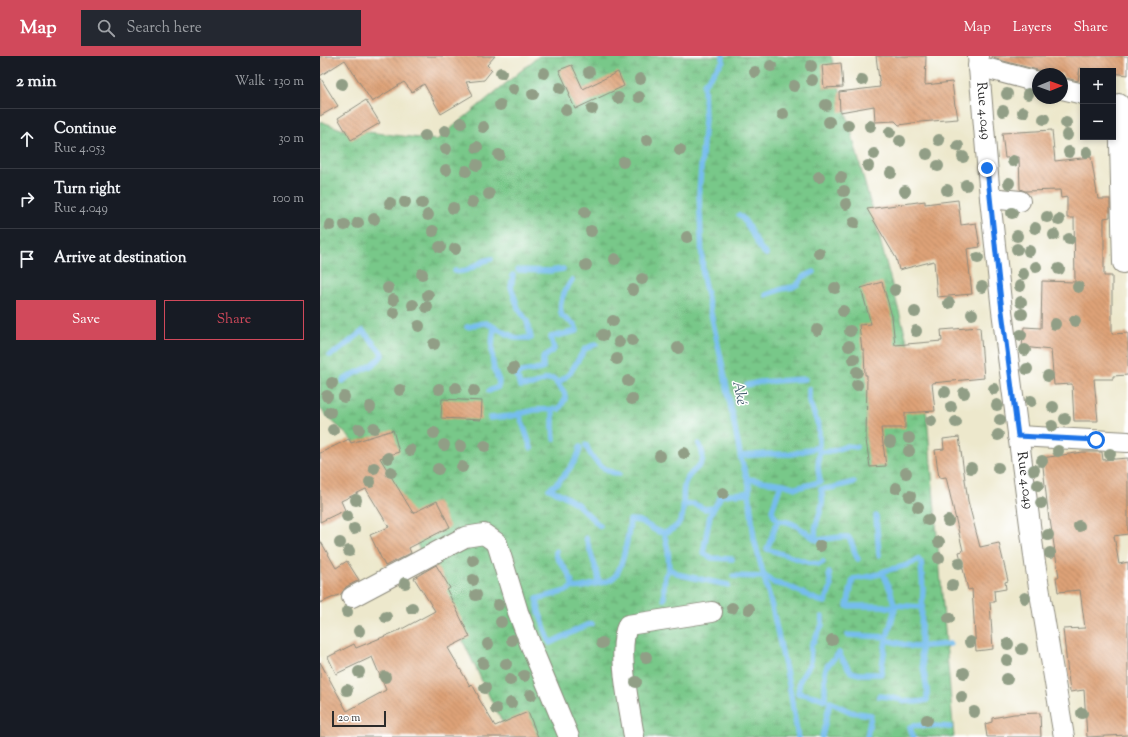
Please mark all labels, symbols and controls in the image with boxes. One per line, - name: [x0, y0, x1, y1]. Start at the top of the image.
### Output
- search box: [81, 10, 361, 46]
- text: Map: [20, 15, 57, 42]
- icon: search: [95, 17, 117, 39]
- text: Search here: [127, 18, 202, 39]
- text: Map: [964, 18, 991, 38]
- text: Layers: [1013, 18, 1051, 38]
- text: Share: [1073, 18, 1108, 38]
- north arrow: [1032, 68, 1068, 104]
- map controls: [1080, 68, 1116, 140]
- button: +: [1080, 68, 1116, 104]
- text: 2 min: [16, 70, 57, 94]
- text: Walk · 130 m: [235, 73, 304, 91]
- street label: Rue 4.049: [970, 81, 995, 141]
- button: −: [1080, 104, 1116, 140]
- text: Continue: [54, 119, 116, 140]
- icon: ahead: [16, 128, 38, 150]
- text: 30 m: [278, 130, 304, 148]
- text: Rue 4.053: [54, 140, 105, 158]
- route end: [978, 159, 996, 177]
- text: Turn right: [54, 179, 120, 200]
- icon: right: [16, 188, 38, 210]
- text: 100 m: [272, 190, 304, 208]
- text: Rue 4.049: [54, 200, 108, 218]
- icon: arrive: [16, 248, 38, 270]
- text: Arrive at destination: [54, 248, 187, 269]
- button: Save: [16, 300, 156, 340]
- button: Share: [164, 300, 304, 340]
- water label: Aké: [726, 379, 752, 407]
- route start: [1087, 431, 1105, 449]
- street label: Rue 4.049: [1011, 450, 1038, 511]
- scale bar: [332, 709, 386, 728]
- text: 20 m: [338, 710, 360, 726]

